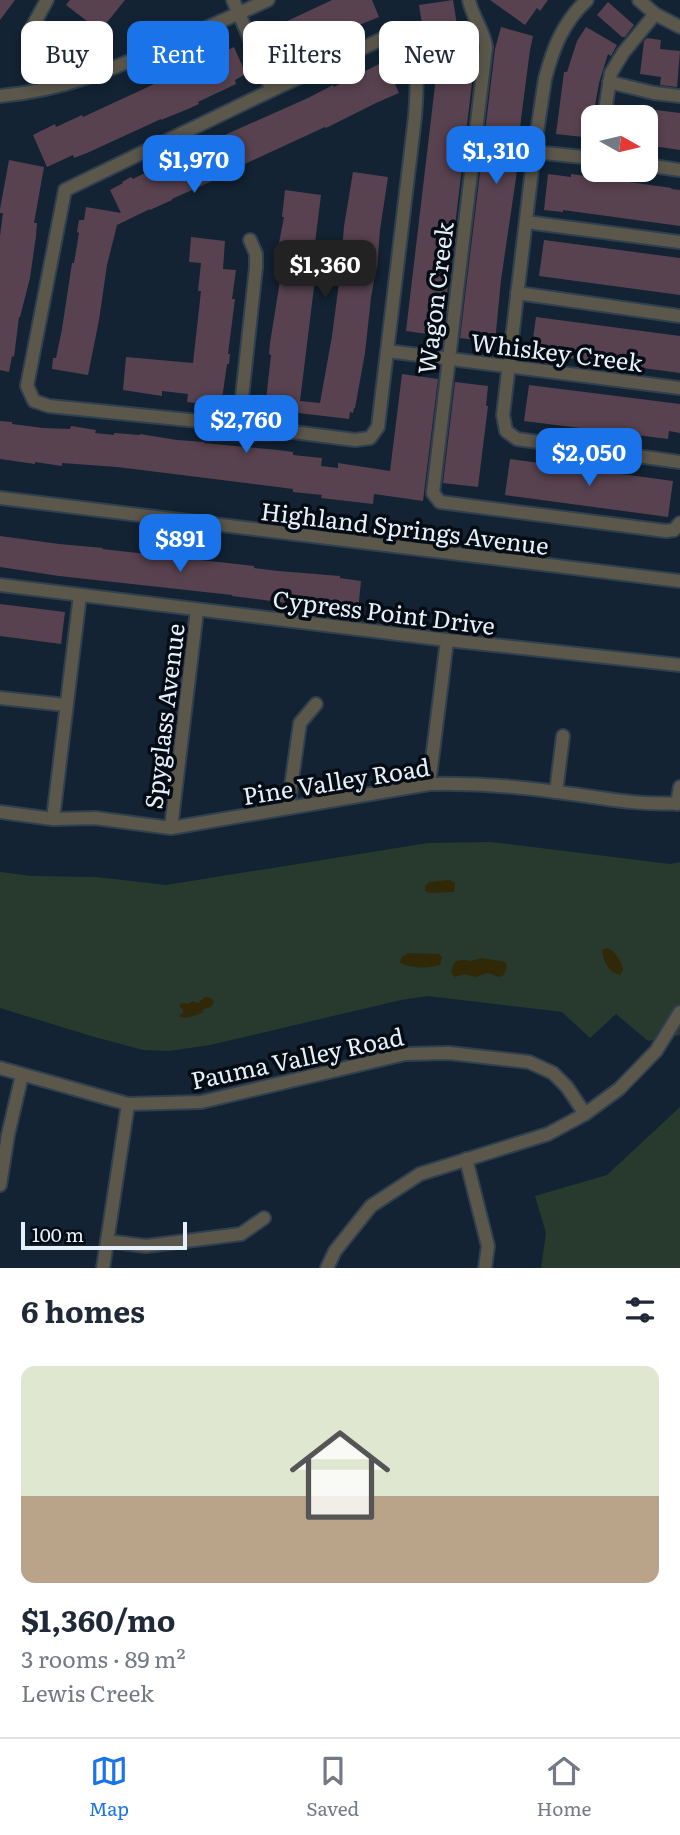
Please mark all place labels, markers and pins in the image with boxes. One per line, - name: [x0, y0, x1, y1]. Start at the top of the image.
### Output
- pin: $1,310: [439, 127, 553, 186]
- pin: $1,970: [137, 136, 251, 195]
- pin: $1,360: [268, 240, 382, 300]
- pin: $2,760: [189, 396, 303, 455]
- pin: $2,050: [532, 428, 646, 488]
- pin: $891: [139, 514, 221, 574]

